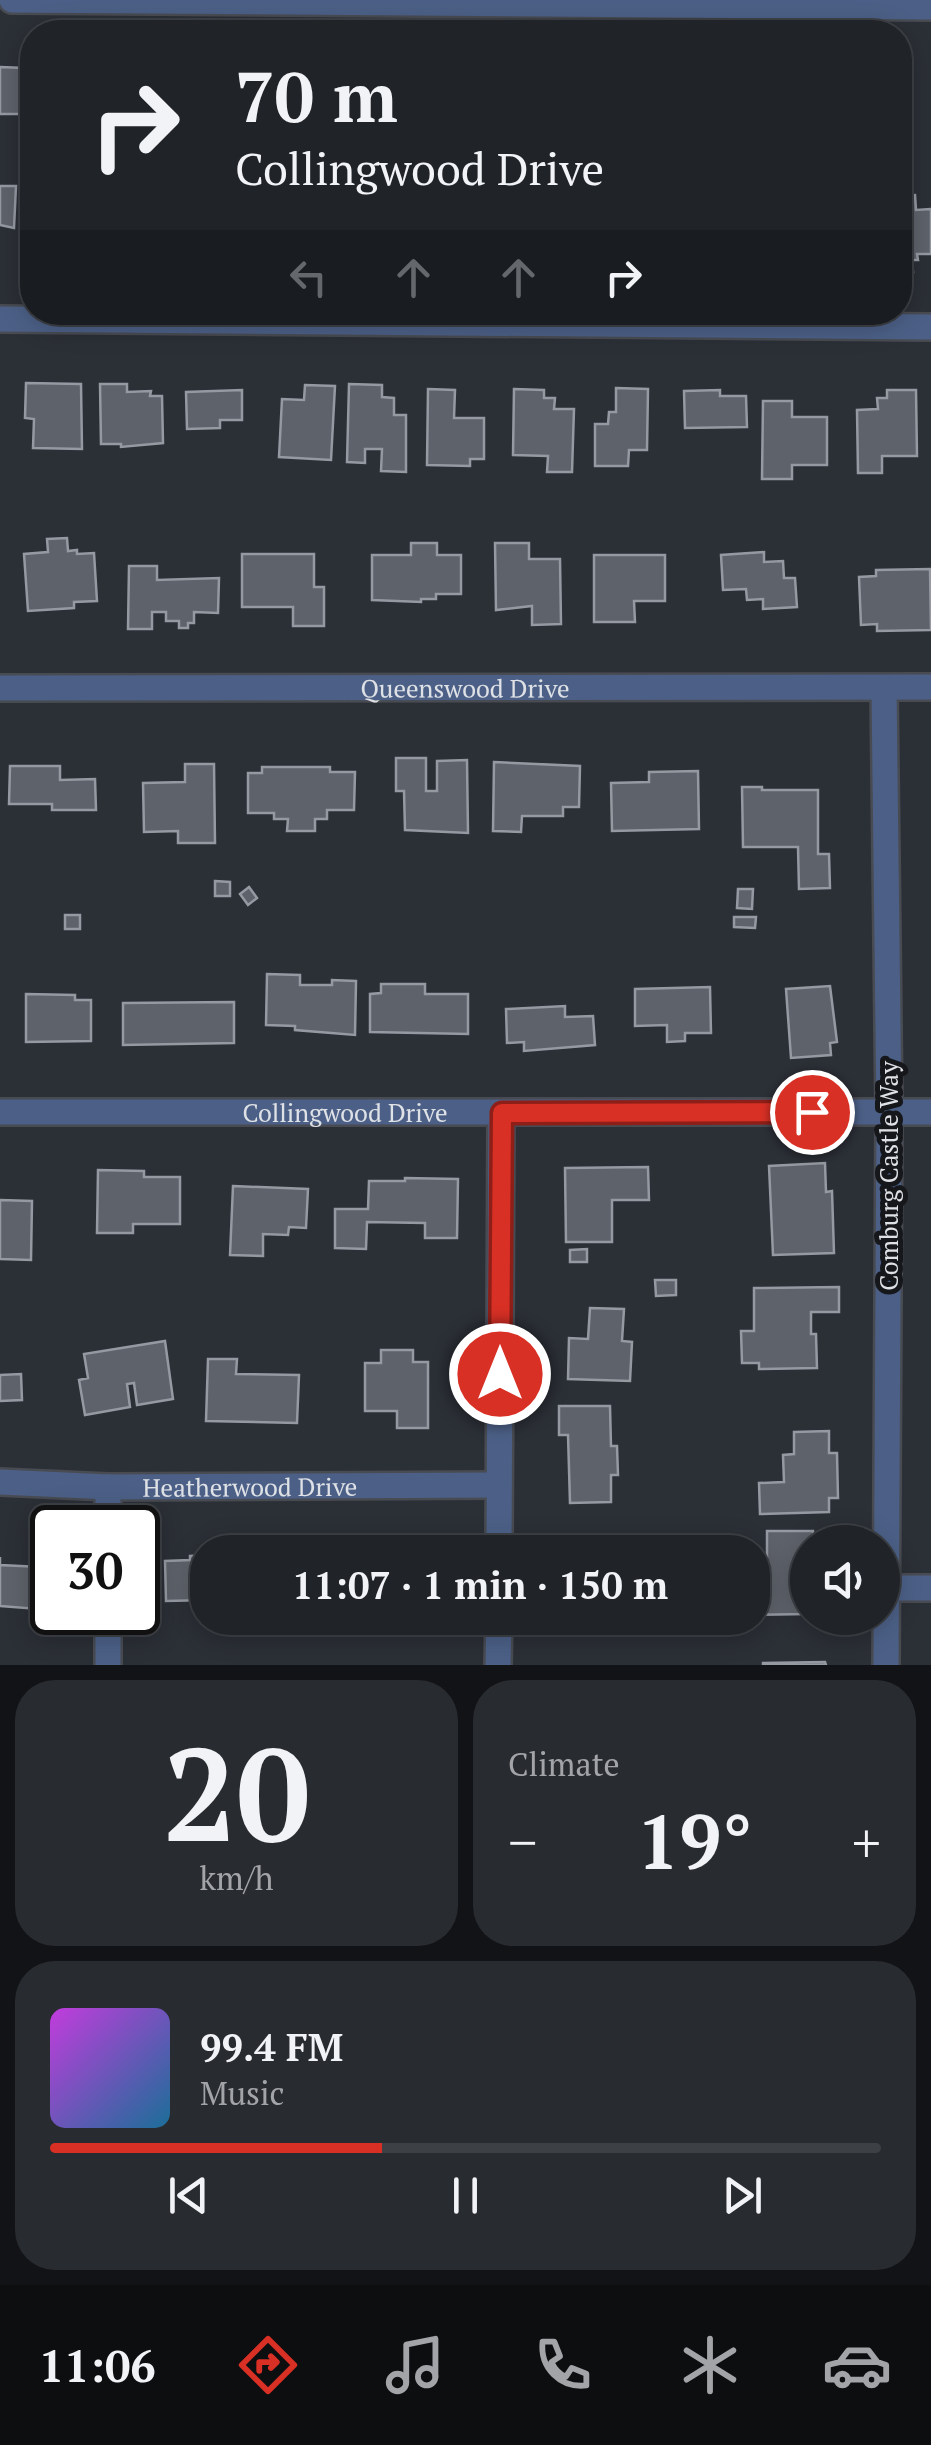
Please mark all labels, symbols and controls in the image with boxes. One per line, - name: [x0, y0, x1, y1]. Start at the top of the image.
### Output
- text: 70 m: [235, 49, 398, 142]
- icon: right: [70, 60, 200, 190]
- text: Collingwood Drive: [235, 138, 604, 198]
- icon: left: [281, 250, 336, 305]
- icon: ahead: [386, 250, 441, 305]
- icon: ahead: [491, 250, 546, 305]
- icon: right: [596, 250, 651, 305]
- street label: Queenswood Drive: [361, 671, 569, 704]
- street label: Comburg Castle Way: [872, 1061, 905, 1291]
- pin: [770, 1070, 855, 1155]
- icon: arrive: [785, 1085, 840, 1140]
- street label: Collingwood Drive: [242, 1096, 448, 1129]
- position arrow: [448, 1322, 552, 1426]
- street label: Heatherwood Drive: [142, 1469, 357, 1503]
- speed limit sign: 30: [30, 1505, 160, 1635]
- map controls: [790, 1525, 900, 1635]
- button: sound: [790, 1525, 900, 1635]
- text: 11:07 · 1 min · 150 m: [292, 1560, 668, 1610]
- text: 20: [163, 1706, 310, 1878]
- text: Climate: [508, 1743, 620, 1785]
- text: 19°: [637, 1791, 752, 1890]
- text: −: [508, 1805, 537, 1878]
- text: +: [852, 1805, 881, 1878]
- text: km/h: [200, 1857, 273, 1899]
- text: 99.4 FM: [200, 2022, 343, 2072]
- text: Music: [200, 2072, 285, 2114]
- icon: previous: [161, 2168, 216, 2223]
- icon: pause: [438, 2168, 493, 2223]
- icon: next: [715, 2168, 770, 2223]
- icon: directions: [233, 2330, 303, 2400]
- icon: music: [380, 2330, 450, 2400]
- icon: phone: [528, 2330, 598, 2400]
- icon: climate: [675, 2330, 745, 2400]
- icon: car: [822, 2330, 892, 2400]
- text: 11:06: [39, 2335, 156, 2395]

